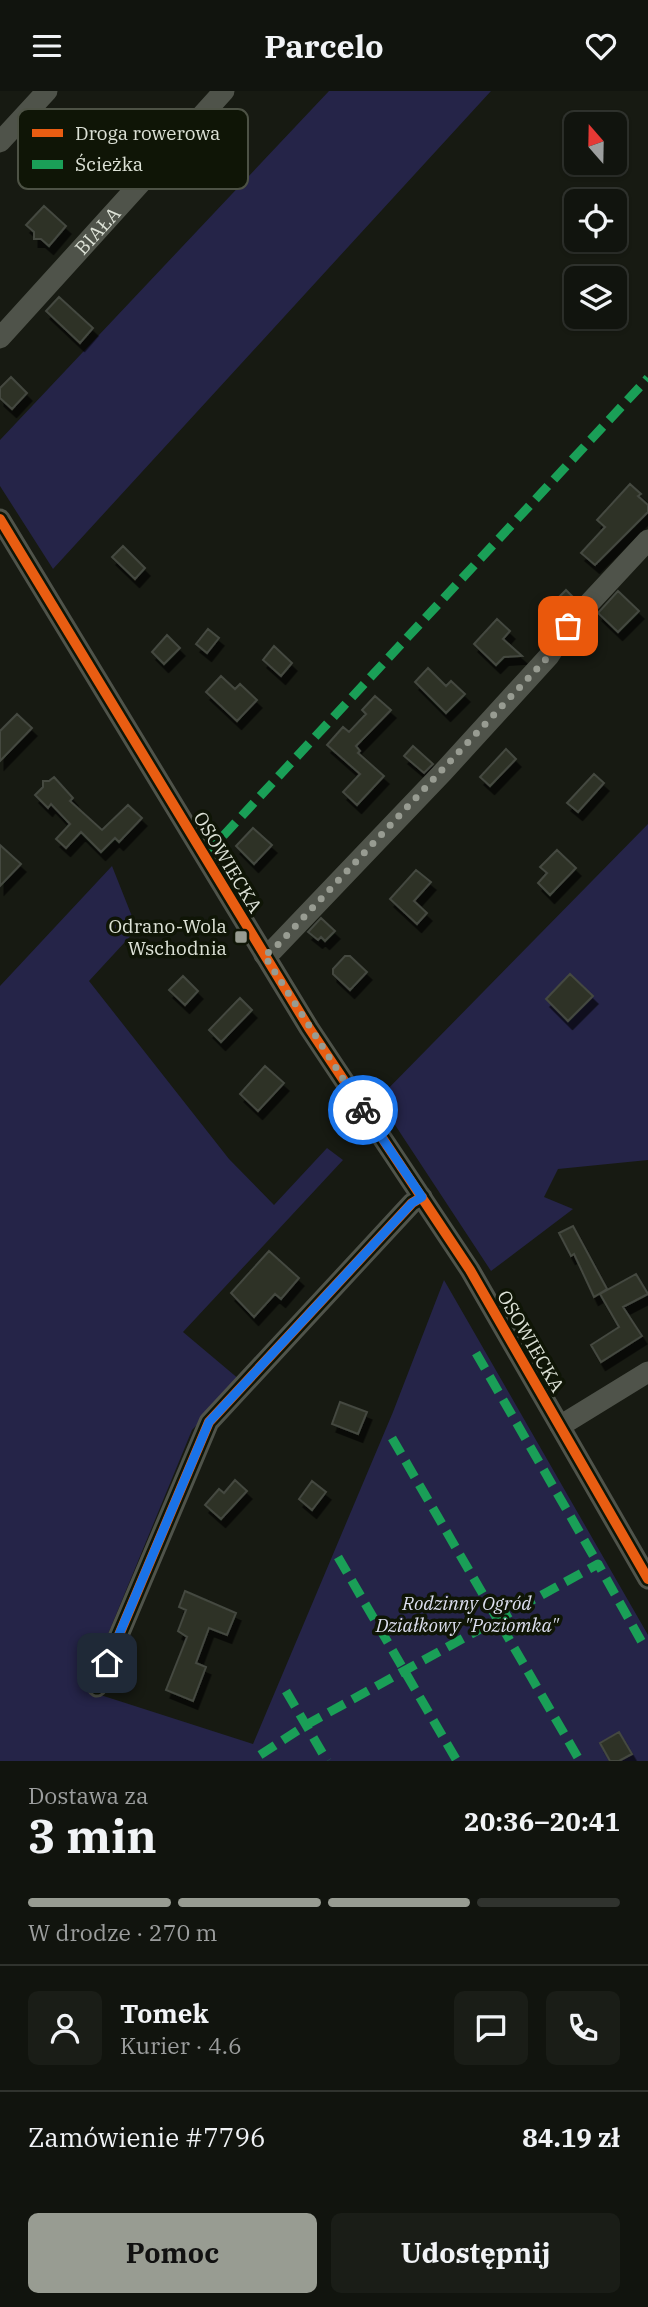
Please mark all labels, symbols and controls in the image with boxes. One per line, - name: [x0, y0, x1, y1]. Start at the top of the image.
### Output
- text: Parcelo: [264, 25, 384, 67]
- icon: menu: [28, 27, 66, 65]
- icon: heart: [582, 27, 620, 65]
- legend: [18, 109, 248, 189]
- north arrow: [564, 112, 626, 175]
- map controls: [564, 112, 627, 329]
- text: Droga rowerowa: [75, 121, 220, 145]
- text: Ścieżka: [75, 152, 143, 176]
- button: locate: [564, 189, 627, 252]
- street label: BIAŁA: [69, 201, 125, 260]
- button: layers: [564, 266, 627, 329]
- pin: [538, 596, 598, 656]
- icon: bag: [549, 607, 587, 645]
- street label: OSOWIECKA: [188, 807, 268, 917]
- place label: Odrano-Wola Wschodnia: [108, 914, 227, 960]
- marker: Odrano-Wola Wschodnia: [233, 929, 249, 945]
- courier: [328, 1075, 398, 1145]
- icon: bike: [344, 1091, 382, 1129]
- street label: OSOWIECKA: [492, 1286, 570, 1396]
- park label: Rodzinny Ogród Działkowy "Poziomka": [375, 1591, 560, 1637]
- pin: [77, 1633, 137, 1693]
- icon: home: [88, 1644, 126, 1682]
- text: Dostawa za: [28, 1780, 149, 1810]
- text: 20:36–20:41: [464, 1804, 620, 1838]
- text: 3 min: [28, 1806, 157, 1866]
- text: W drodze · 270 m: [28, 1917, 218, 1947]
- button: person: [28, 1991, 102, 2065]
- button: chat: [454, 1991, 528, 2065]
- button: phone: [546, 1991, 620, 2065]
- text: Tomek: [120, 1996, 209, 2030]
- text: Kurier · 4.6: [120, 2030, 242, 2060]
- text: Zamówienie #7796: [28, 2120, 266, 2154]
- text: 84.19 zł: [522, 2120, 620, 2154]
- button: Pomoc: [28, 2213, 317, 2293]
- button: Udostępnij: [331, 2213, 620, 2293]

